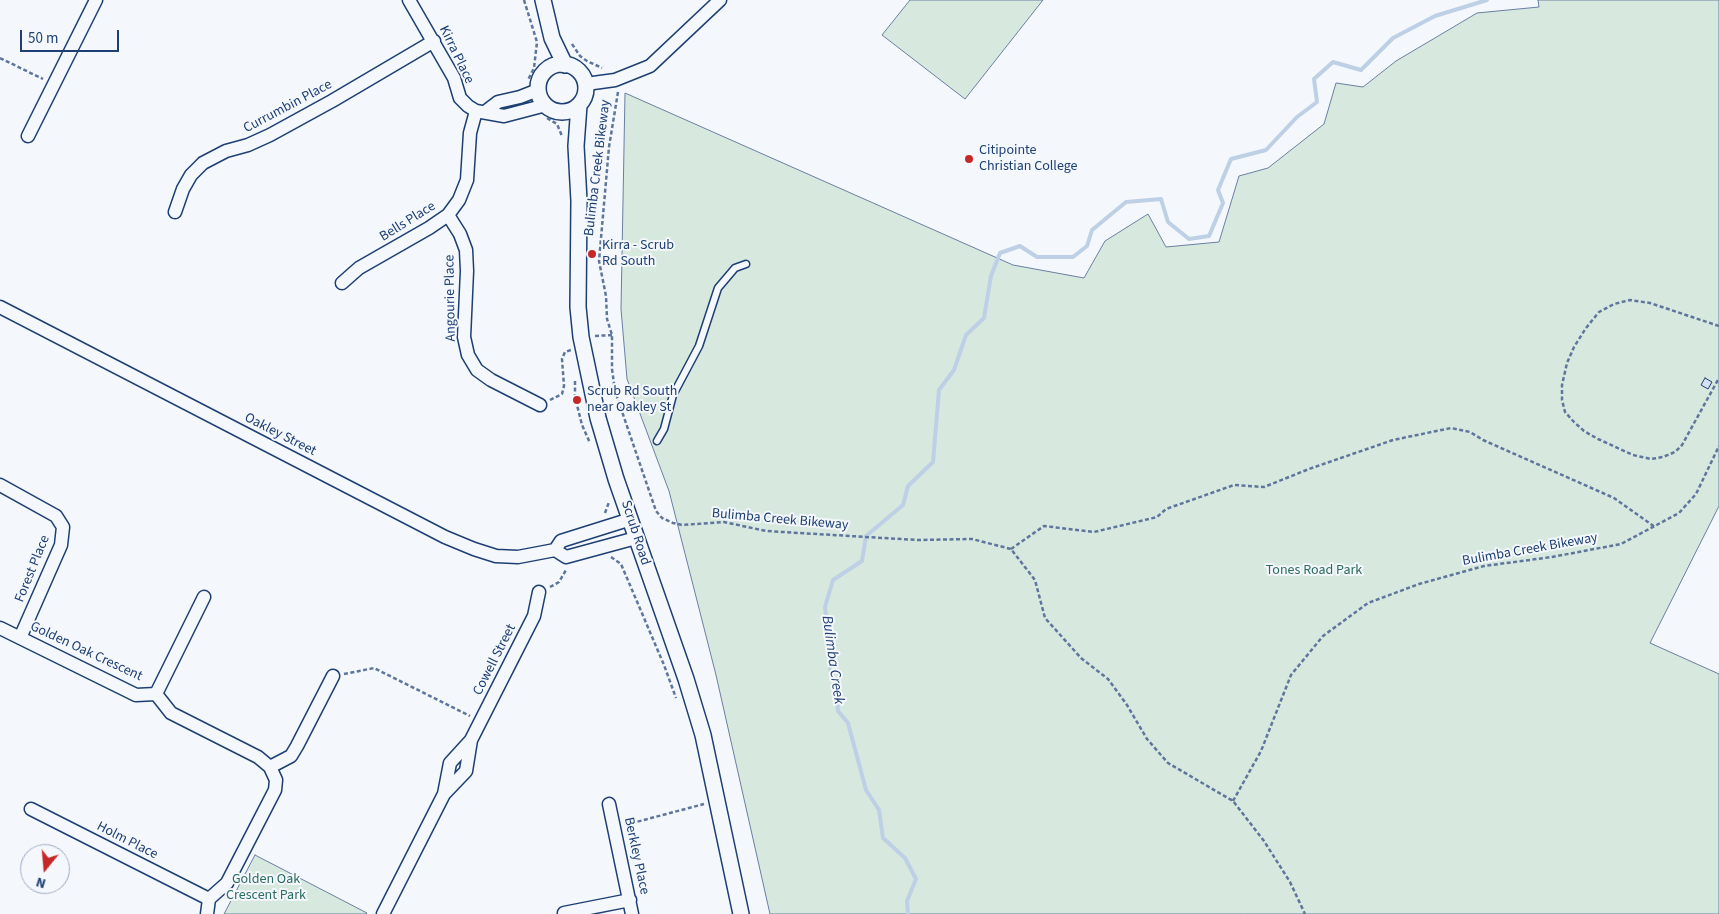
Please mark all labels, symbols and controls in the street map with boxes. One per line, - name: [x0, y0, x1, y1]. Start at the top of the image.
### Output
- scale bar: [22, 20, 121, 52]
- street label: Kirra Place: [435, 23, 477, 87]
- text: 50 m: [28, 28, 58, 49]
- street label: Currumbin Place: [241, 77, 335, 137]
- street label: Bulimba Creek Bikeway: [581, 99, 615, 237]
- place label: Citipointe Christian College: [979, 143, 1078, 176]
- marker: Citipointe Christian College: [963, 153, 975, 165]
- street label: Bells Place: [377, 198, 439, 246]
- place label: Kirra - Scrub Rd South: [602, 238, 674, 270]
- marker: Kirra - Scrub Rd South: [586, 248, 598, 260]
- street label: Angourie Place: [442, 254, 460, 342]
- place label: Scrub Rd South near Oakley St: [587, 384, 677, 417]
- marker: Scrub Rd South near Oakley St: [571, 394, 583, 406]
- street label: Oakley Street: [241, 410, 319, 460]
- street label: Scrub Road: [617, 499, 653, 567]
- street label: Bulimba Creek Bikeway: [711, 506, 849, 534]
- street label: Bulimba Creek Bikeway: [1461, 530, 1599, 570]
- street label: Forest Place: [12, 533, 54, 605]
- park label: Tones Road Park: [1266, 563, 1362, 579]
- water label: Bulimba Creek: [817, 614, 847, 706]
- street label: Golden Oak Crescent: [27, 619, 145, 685]
- street label: Cowell Street: [470, 622, 520, 698]
- street label: Berkley Place: [620, 816, 652, 896]
- street label: Holm Place: [94, 818, 160, 864]
- north arrow: [20, 844, 70, 894]
- text: N: [34, 871, 48, 893]
- park label: Golden Oak Crescent Park: [226, 872, 306, 904]

